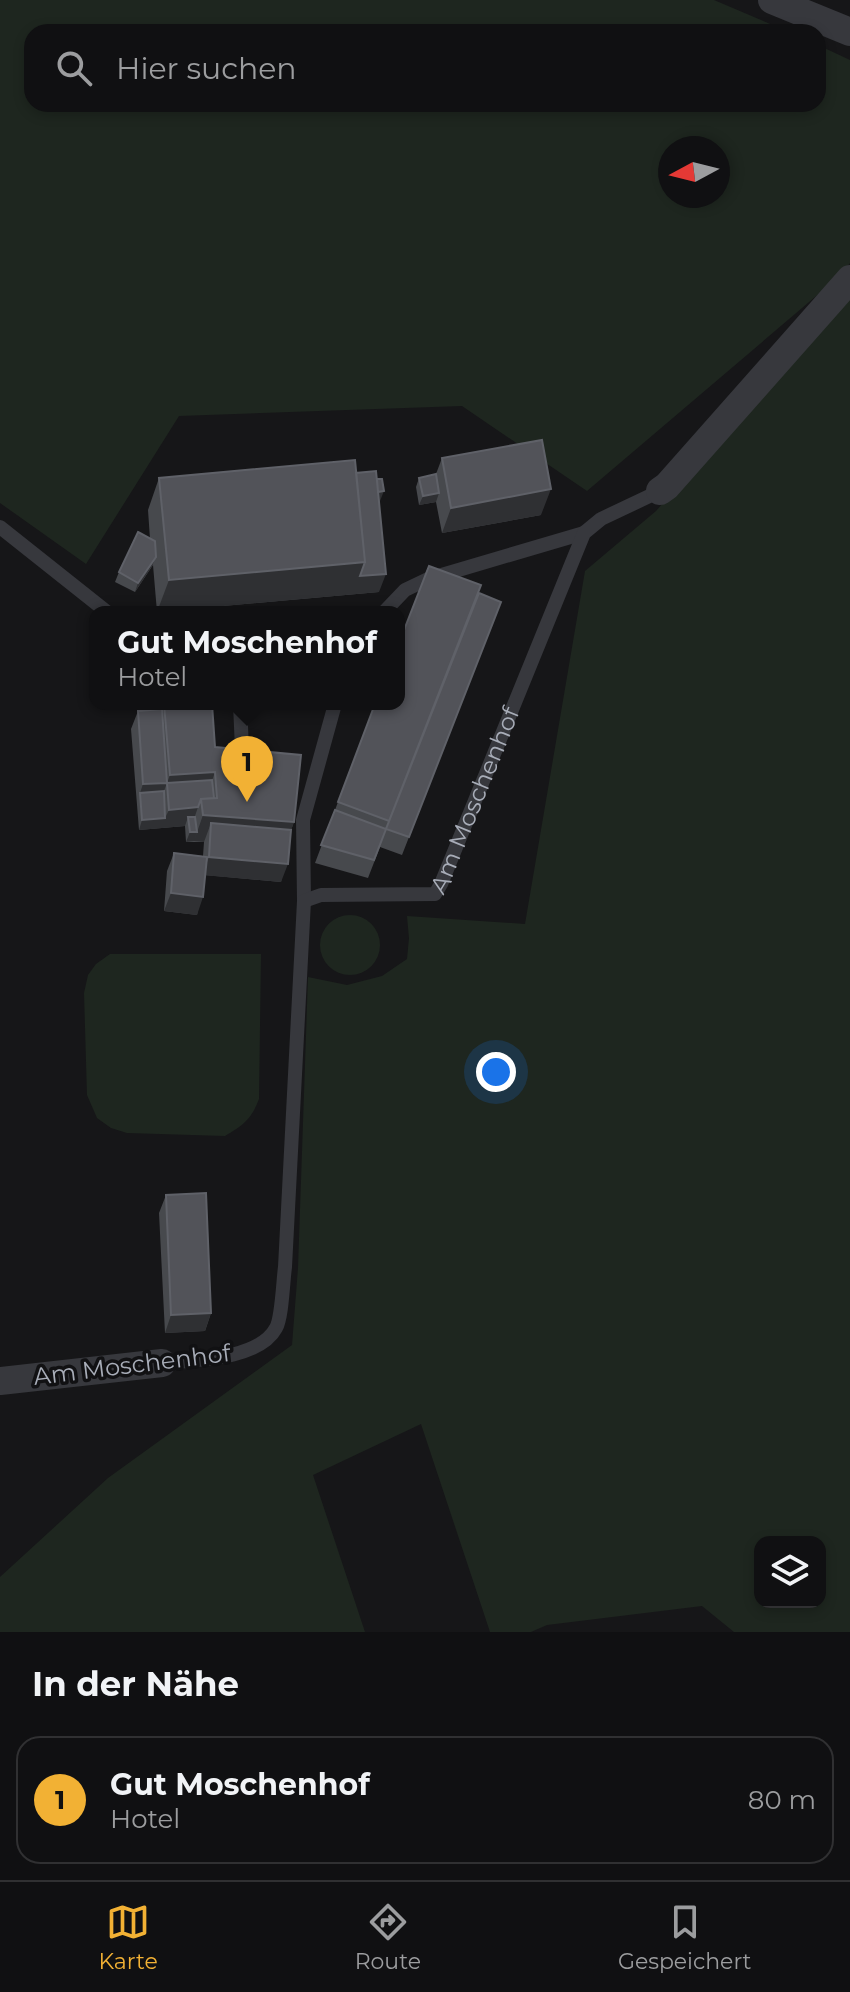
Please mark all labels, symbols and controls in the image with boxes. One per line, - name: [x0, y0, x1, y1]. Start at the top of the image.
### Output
- search box: [24, 24, 826, 112]
- icon: search: [52, 46, 96, 90]
- text: Hier suchen: [116, 50, 297, 87]
- north arrow: [658, 136, 730, 208]
- popup: [89, 606, 405, 710]
- text: Gut Moschenhof: [117, 624, 377, 661]
- text: Hotel: [117, 661, 187, 693]
- street label: Am Moschenhof: [424, 702, 526, 899]
- pin: 1: [221, 736, 273, 802]
- your location: [476, 1052, 516, 1092]
- street label: Am Moschenhof: [32, 1338, 233, 1391]
- map controls: [754, 1536, 826, 1608]
- button: layers: [754, 1536, 826, 1608]
- text: In der Nähe: [32, 1663, 239, 1705]
- text: Gut Moschenhof: [110, 1766, 370, 1803]
- text: 1: [55, 1784, 65, 1816]
- text: 80 m: [748, 1784, 816, 1816]
- text: Hotel: [110, 1803, 180, 1835]
- tab: Karte: [98, 1900, 158, 1975]
- tab: Route: [355, 1900, 421, 1975]
- tab: Gespeichert: [618, 1900, 752, 1975]

